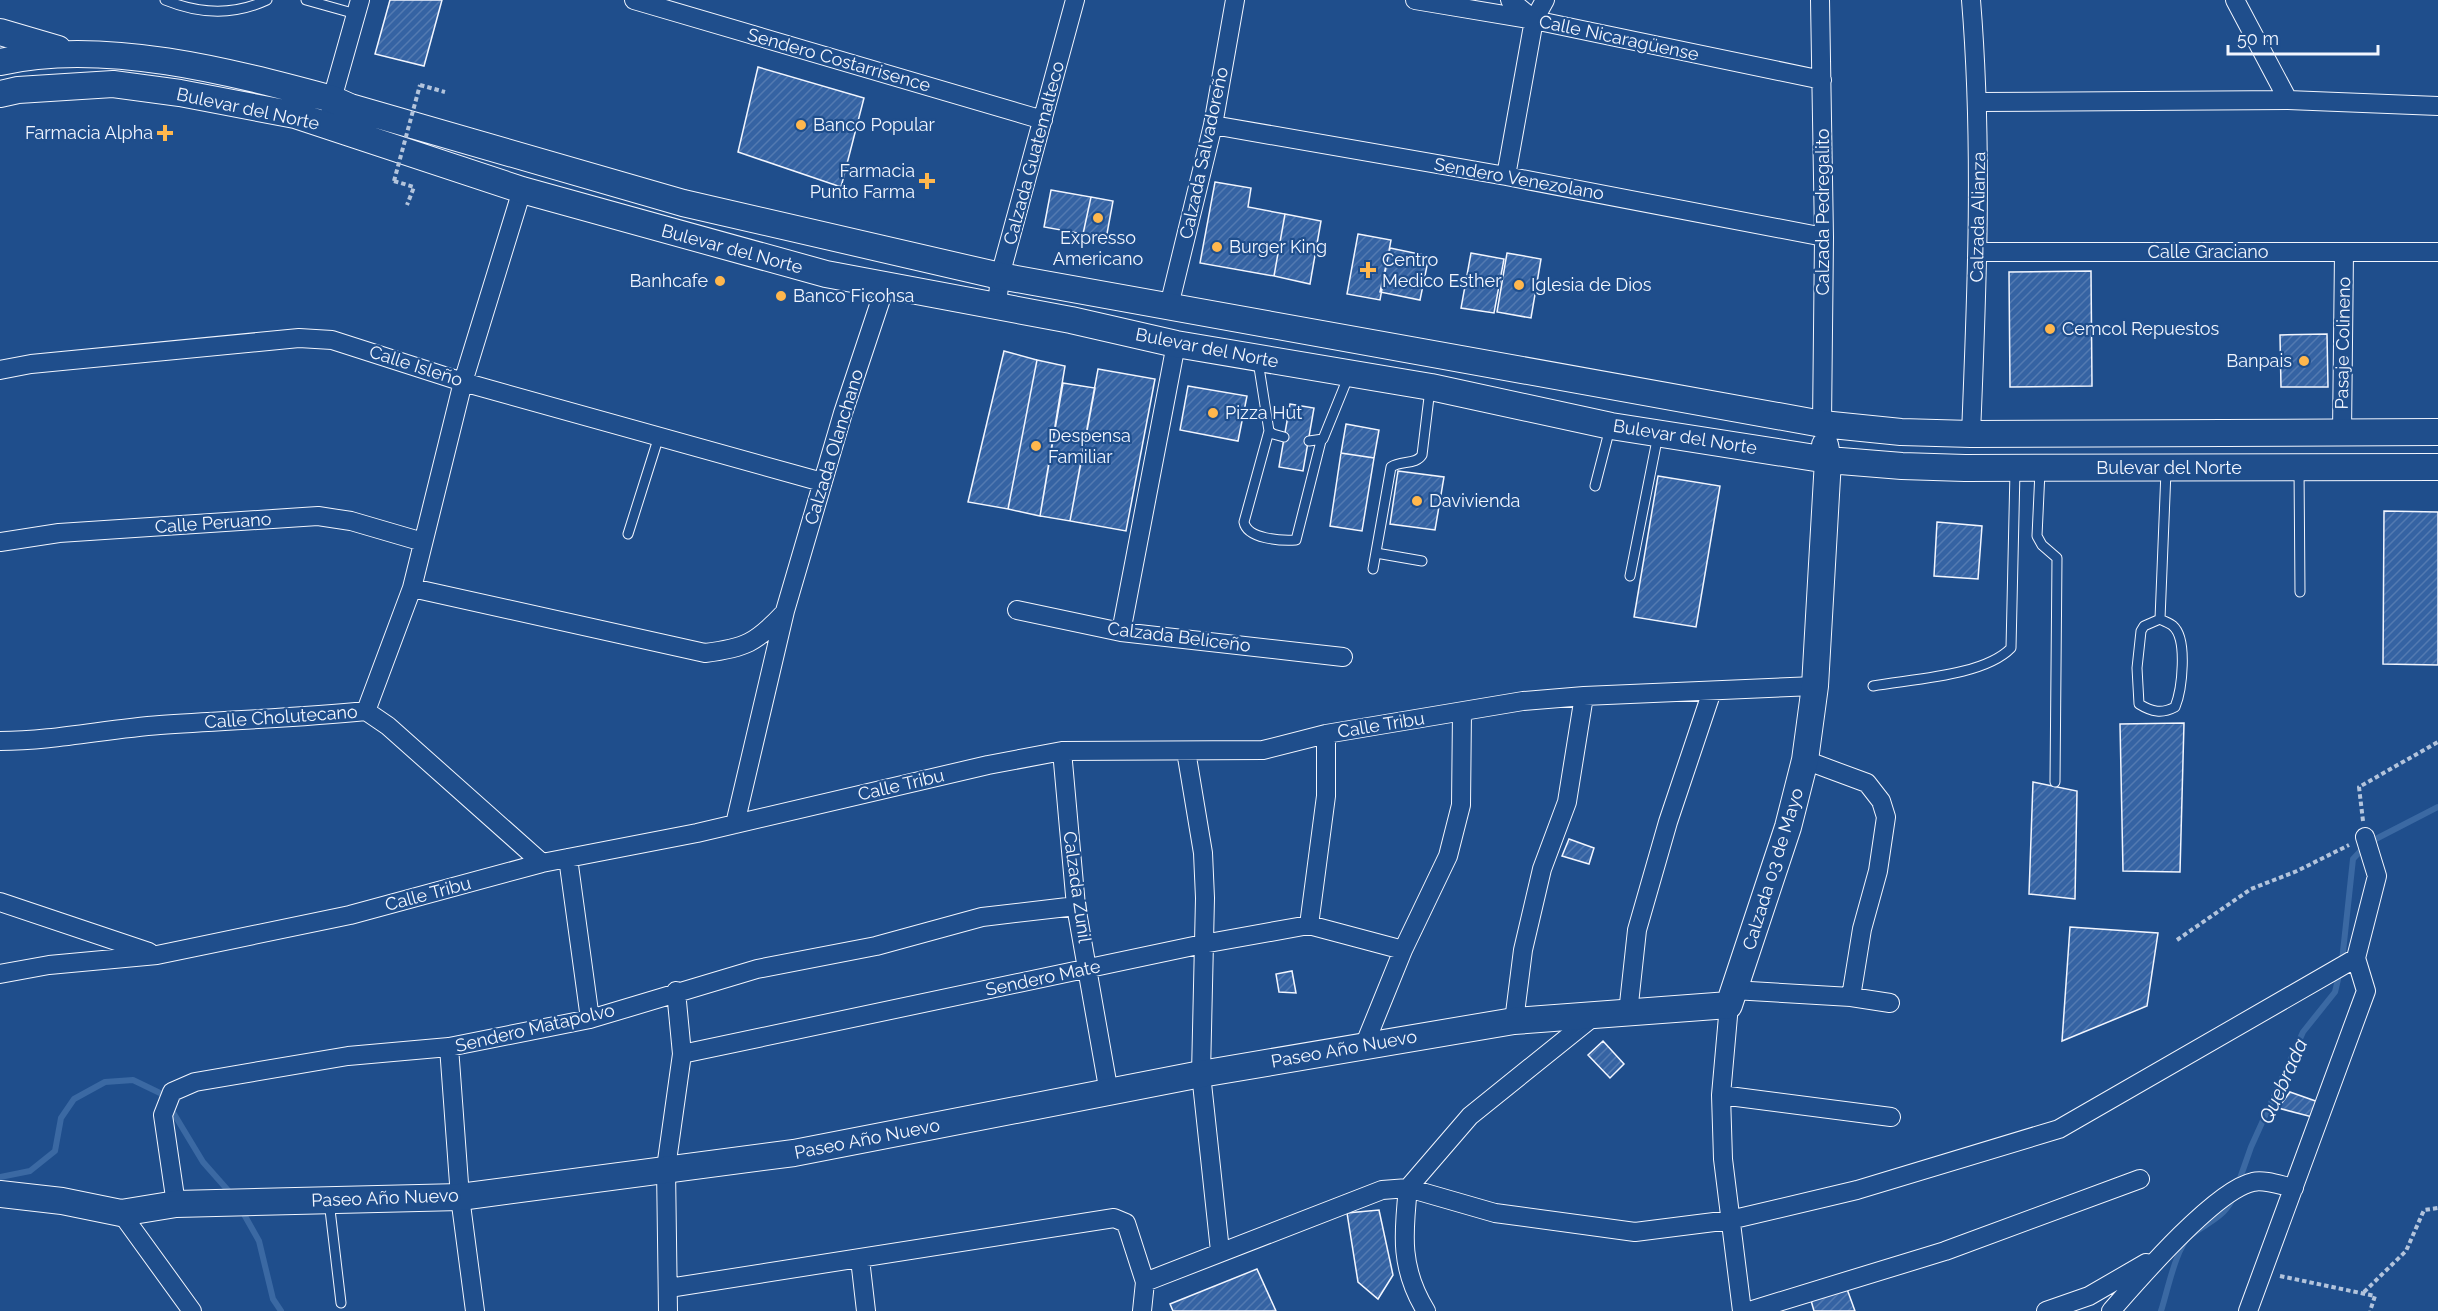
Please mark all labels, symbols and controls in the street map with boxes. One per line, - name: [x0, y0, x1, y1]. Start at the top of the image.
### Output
- street label: Calle Nicaragüense: [1537, 10, 1701, 65]
- scale bar: [2228, 18, 2378, 56]
- street label: Sendero Costarrisence: [745, 23, 933, 96]
- text: 50 m: [2237, 28, 2279, 49]
- street label: Calzada Guatemalteco: [999, 58, 1068, 247]
- street label: Calzada Salvadoreño: [1175, 65, 1232, 241]
- street label: Bulevar del Norte: [175, 83, 322, 134]
- place label: Banco Popular: [813, 114, 936, 135]
- marker: Banco Popular: [794, 118, 808, 132]
- place label: Farmacia Alpha: [25, 122, 153, 143]
- marker: Farmacia Alpha: [158, 126, 172, 140]
- street label: Calzada Pedregalito: [1812, 128, 1833, 296]
- street label: Calzada Alianza: [1966, 151, 1989, 283]
- street label: Sendero Venezolano: [1432, 153, 1606, 204]
- place label: Farmacia Punto Farma: [810, 160, 915, 202]
- marker: Farmacia Punto Farma: [920, 174, 934, 188]
- marker: Expresso Americano: [1091, 211, 1105, 225]
- street label: Bulevar del Norte: [659, 220, 806, 278]
- place label: Expresso Americano: [1053, 227, 1143, 269]
- place label: Burger King: [1229, 236, 1327, 257]
- marker: Burger King: [1210, 240, 1224, 254]
- street label: Calle Graciano: [2148, 241, 2269, 262]
- place label: Centro Medico Esther: [1382, 249, 1502, 291]
- marker: Centro Medico Esther: [1359, 261, 1377, 279]
- place label: Banhcafe: [629, 270, 708, 291]
- marker: Banhcafe: [713, 274, 727, 288]
- place label: Iglesia de Dios: [1531, 274, 1652, 295]
- street label: Pasaje Colineno: [2331, 276, 2354, 410]
- marker: Iglesia de Dios: [1512, 278, 1526, 292]
- place label: Banco Ficohsa: [793, 285, 914, 306]
- marker: Banco Ficohsa: [774, 289, 788, 303]
- place label: Cemcol Repuestos: [2062, 318, 2220, 339]
- marker: Cemcol Repuestos: [2043, 322, 2057, 336]
- street label: Bulevar del Norte: [1134, 323, 1281, 372]
- street label: Calle Isleño: [367, 341, 466, 391]
- place label: Banpais: [2226, 350, 2292, 371]
- marker: Banpais: [2297, 354, 2311, 368]
- street label: Calzada Olanchano: [800, 366, 867, 527]
- place label: Pizza Hut: [1225, 402, 1302, 423]
- marker: Pizza Hut: [1206, 406, 1220, 420]
- street label: Bulevar del Norte: [1612, 415, 1759, 458]
- place label: Despensa Familiar: [1048, 425, 1131, 467]
- marker: Despensa Familiar: [1029, 439, 1043, 453]
- street label: Bulevar del Norte: [2096, 457, 2242, 478]
- place label: Davivienda: [1429, 490, 1520, 511]
- marker: Davivienda: [1410, 494, 1424, 508]
- street label: Calle Peruano: [154, 508, 272, 537]
- street label: Calzada Beliceño: [1106, 617, 1252, 656]
- street label: Calle Cholutecano: [204, 701, 359, 732]
- street label: Calle Tribu: [1336, 707, 1426, 742]
- street label: Calle Tribu: [856, 764, 946, 805]
- street label: Calzada 03 de Mayo: [1738, 785, 1807, 952]
- street label: Calzada Zunil: [1059, 830, 1096, 944]
- street label: Calle Tribu: [383, 872, 473, 915]
- street label: Sendero Mate: [984, 955, 1103, 1000]
- street label: Sendero Matapolvo: [453, 999, 617, 1056]
- street label: Paseo Año Nuevo: [1269, 1025, 1419, 1072]
- water label: Quebrada: [2254, 1035, 2312, 1127]
- street label: Paseo Año Nuevo: [792, 1114, 942, 1163]
- street label: Paseo Año Nuevo: [311, 1184, 459, 1211]

